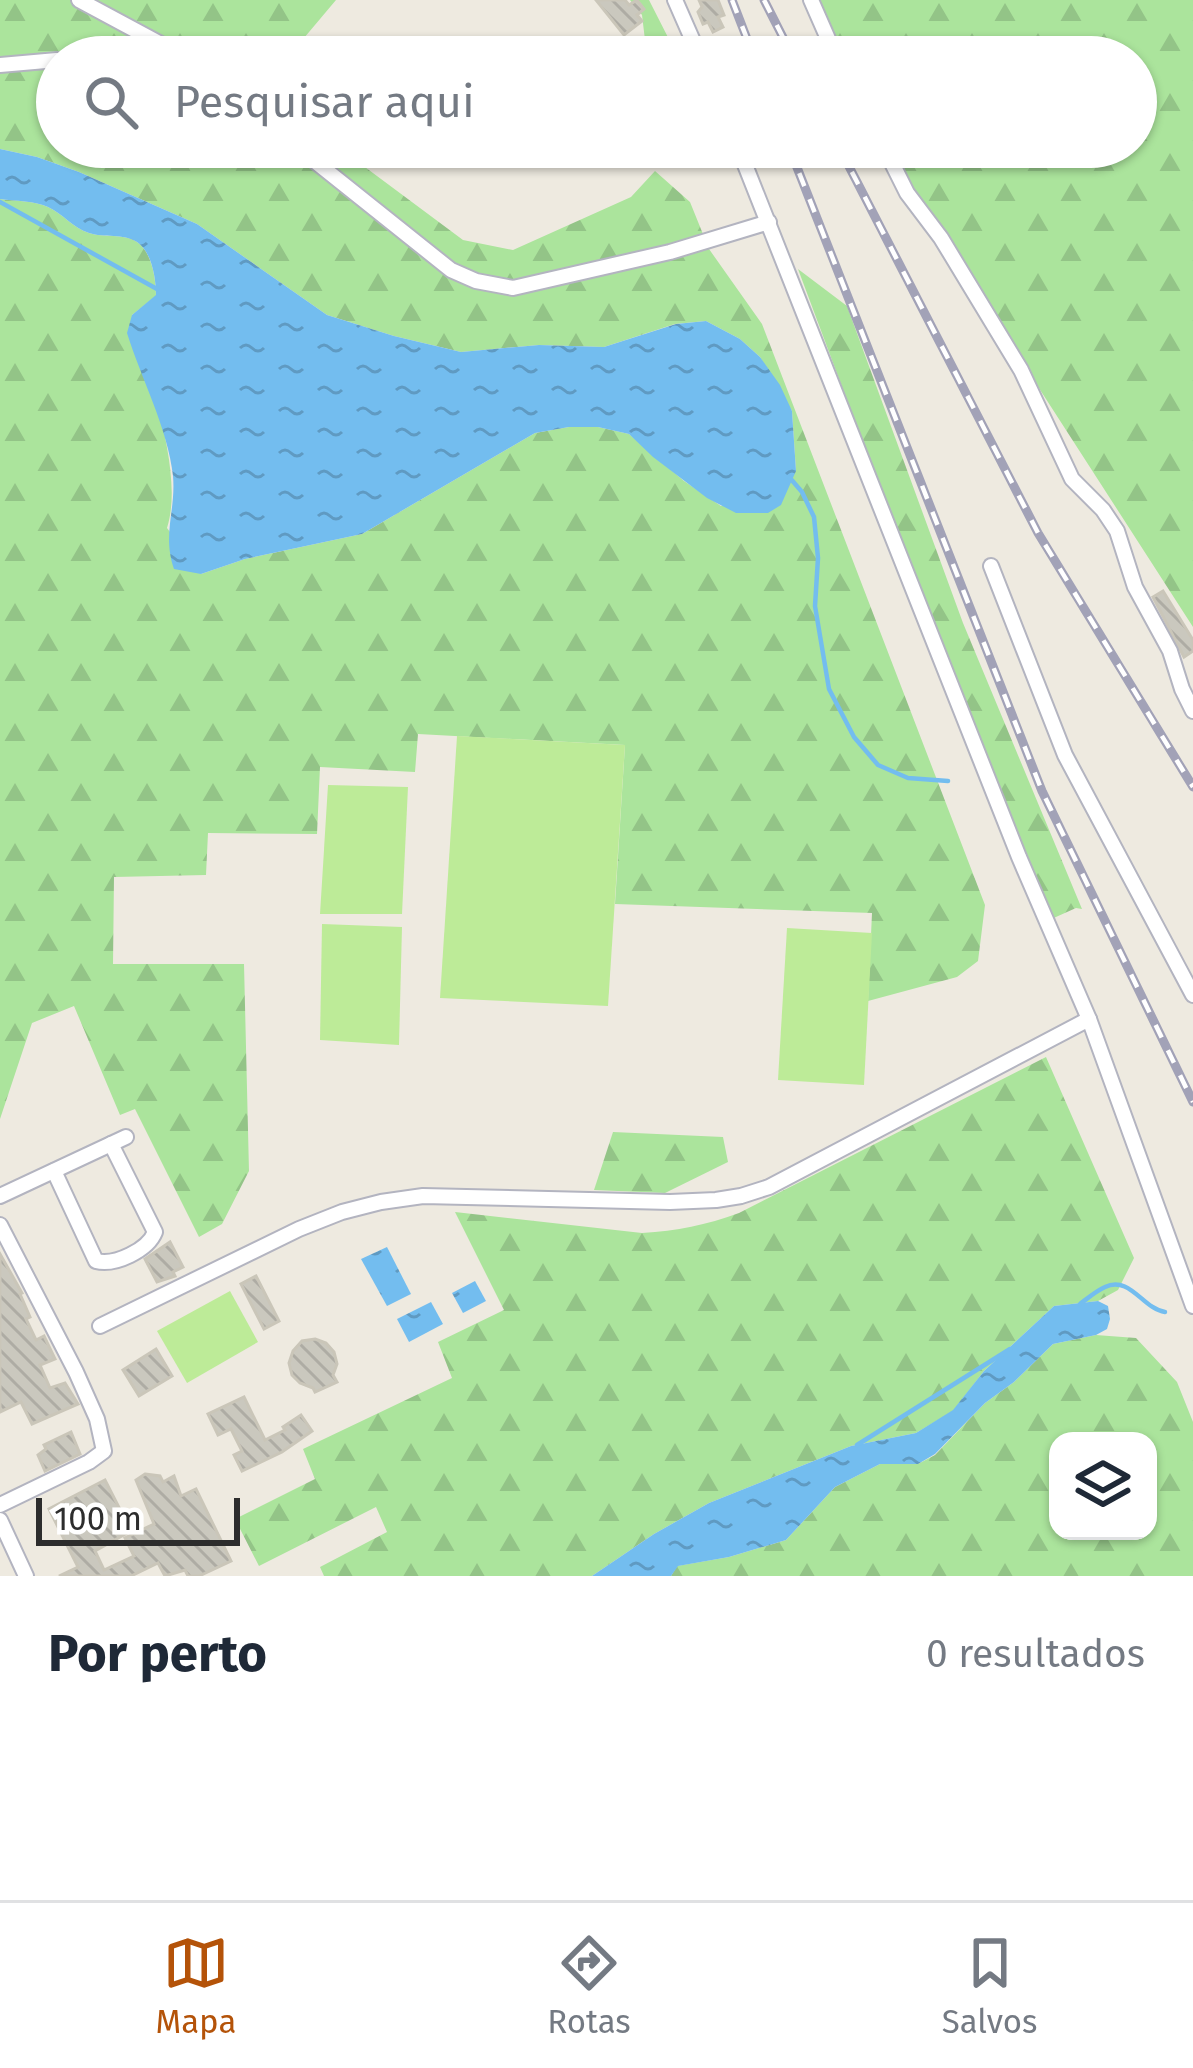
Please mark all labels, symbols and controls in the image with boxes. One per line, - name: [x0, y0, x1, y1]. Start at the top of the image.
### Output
- search box: [36, 36, 1157, 168]
- icon: search: [78, 69, 144, 135]
- text: Pesquisar aqui: [174, 75, 475, 129]
- map controls: [1049, 1432, 1157, 1540]
- button: layers: [1049, 1432, 1157, 1540]
- scale bar: [36, 1492, 240, 1545]
- text: 100 m: [54, 1499, 142, 1539]
- text: Por perto: [48, 1623, 267, 1685]
- text: 0 resultados: [926, 1631, 1145, 1677]
- tab: Mapa: [155, 1930, 236, 2042]
- tab: Rotas: [547, 1930, 631, 2042]
- tab: Salvos: [942, 1930, 1037, 2042]

